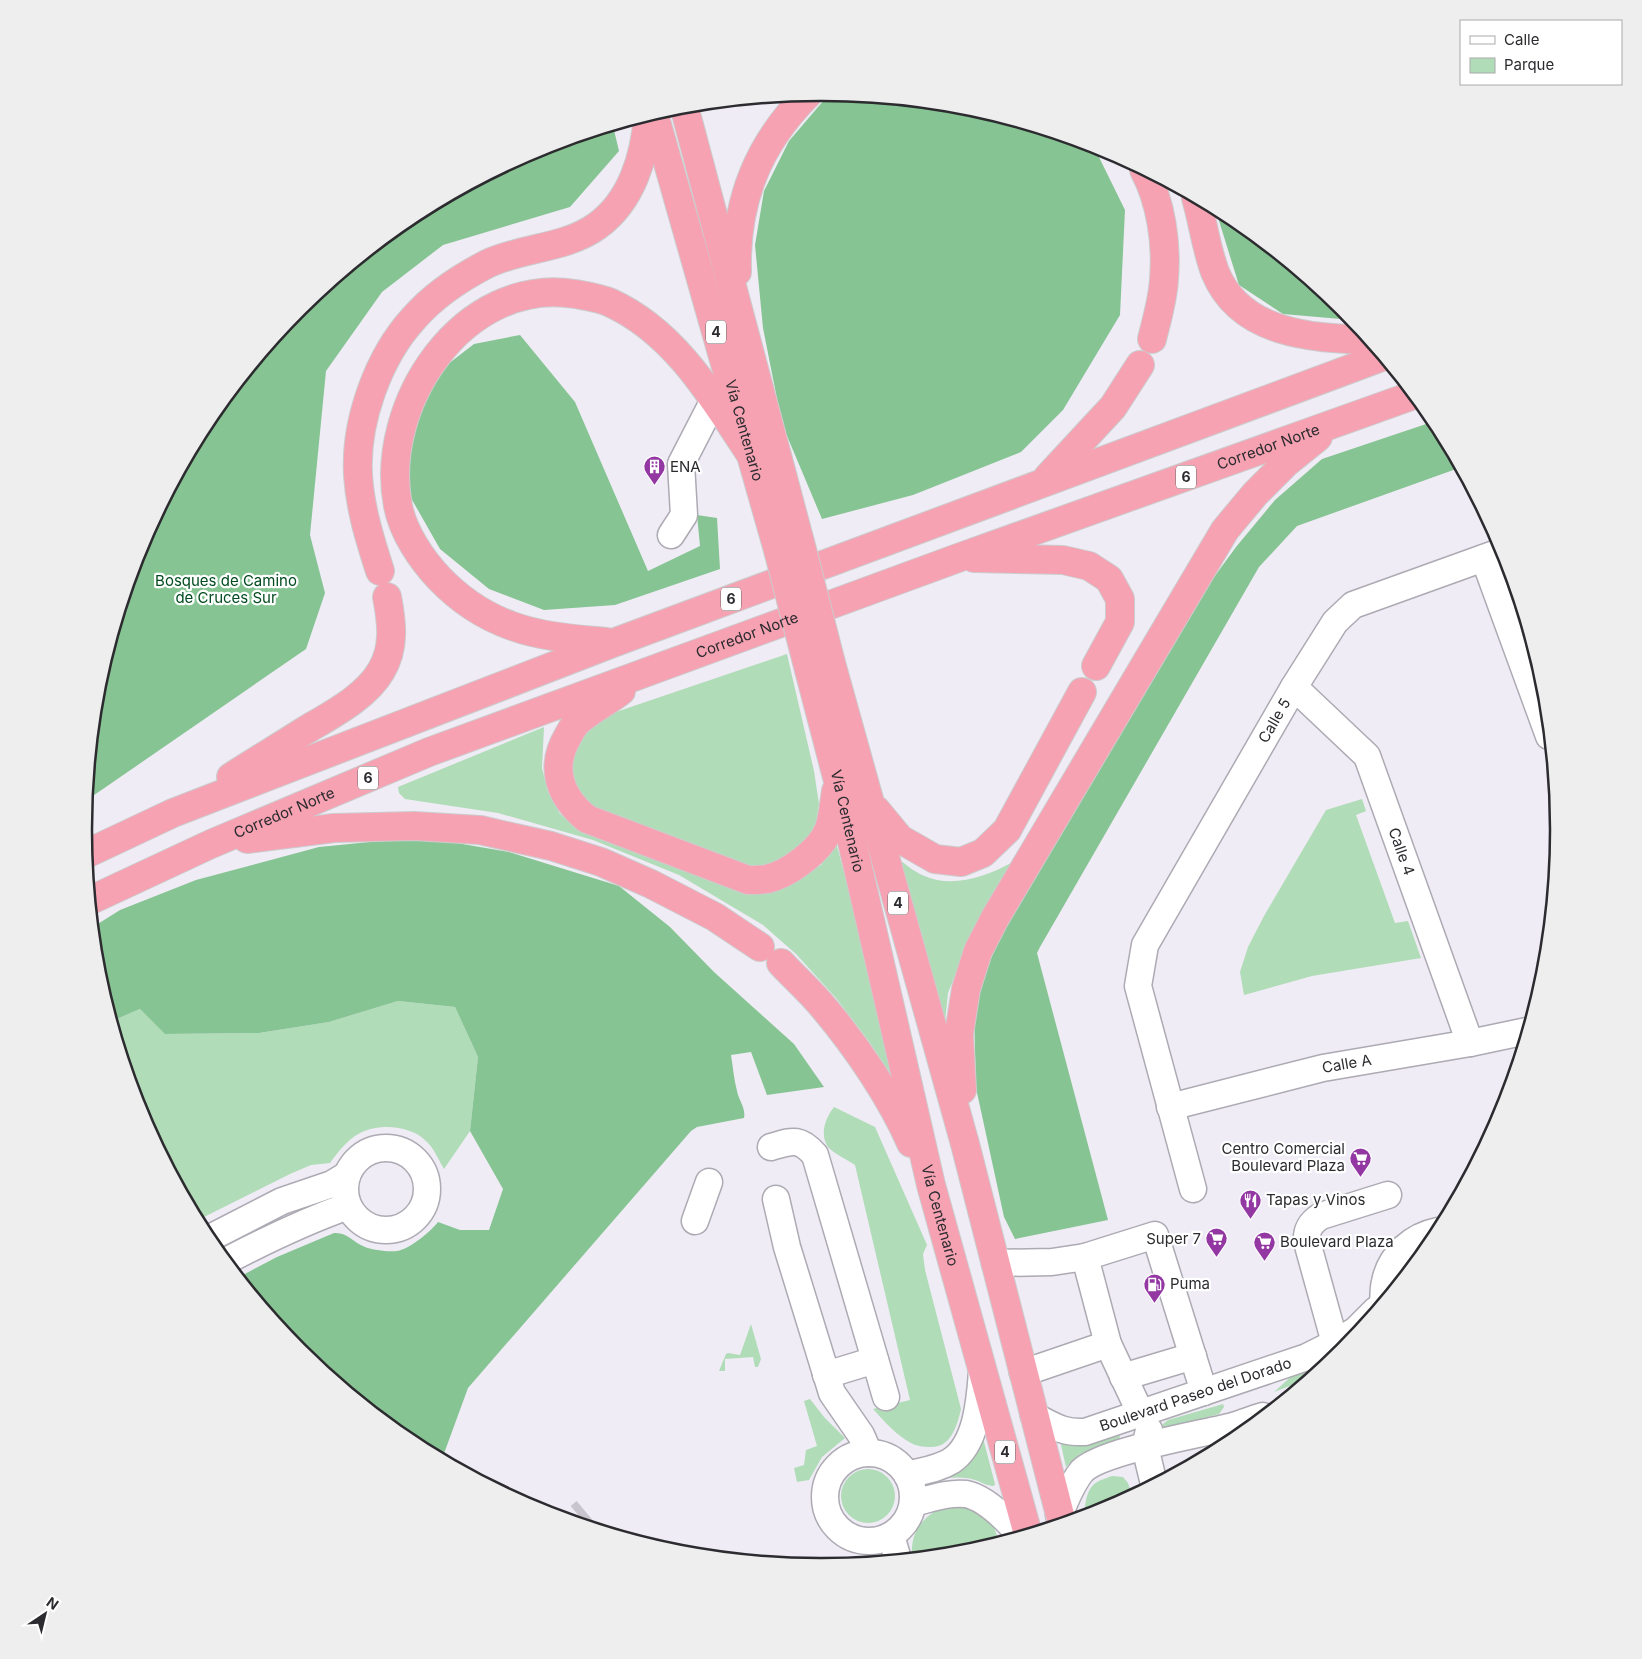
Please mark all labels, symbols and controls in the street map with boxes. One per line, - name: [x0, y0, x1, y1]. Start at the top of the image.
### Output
- legend: [1460, 20, 1622, 85]
- text: Calle: [1504, 30, 1539, 49]
- text: Parque: [1504, 55, 1554, 74]
- road number: 4: [706, 321, 726, 344]
- street label: Vía Centenario: [721, 377, 768, 483]
- street label: Corredor Norte: [1214, 420, 1322, 474]
- building icon: ENA: [642, 455, 666, 486]
- place label: ENA: [670, 457, 701, 476]
- road number: 6: [1176, 466, 1196, 488]
- park label: Bosques de Camino de Cruces Sur: [155, 571, 297, 607]
- road number: 6: [721, 588, 741, 610]
- street label: Corredor Norte: [693, 607, 801, 662]
- street label: Calle 5: [1254, 695, 1295, 746]
- road number: 6: [358, 766, 378, 790]
- street label: Vía Centenario: [827, 768, 869, 874]
- street label: Corredor Norte: [231, 783, 337, 842]
- street label: Calle 4: [1384, 825, 1419, 878]
- road number: 4: [888, 891, 908, 914]
- street label: Calle A: [1320, 1050, 1373, 1077]
- place label: Centro Comercial Boulevard Plaza: [1221, 1139, 1345, 1175]
- supermarket icon: Centro Comercial Boulevard Plaza: [1349, 1146, 1373, 1177]
- street label: Vía Centenario: [918, 1163, 963, 1268]
- restaurant icon: Tapas y Vinos: [1238, 1188, 1262, 1219]
- place label: Tapas y Vinos: [1266, 1190, 1365, 1209]
- supermarket icon: Super 7: [1205, 1227, 1229, 1258]
- place label: Super 7: [1146, 1229, 1201, 1248]
- supermarket icon: Boulevard Plaza: [1252, 1230, 1276, 1261]
- place label: Boulevard Plaza: [1280, 1232, 1394, 1251]
- fuel station icon: Puma: [1142, 1272, 1166, 1303]
- place label: Puma: [1170, 1274, 1210, 1293]
- street label: Boulevard Paseo del Dorado: [1097, 1353, 1294, 1435]
- road number: 4: [995, 1440, 1015, 1464]
- north arrow: [20, 1589, 70, 1639]
- text: N: [43, 1593, 62, 1613]

